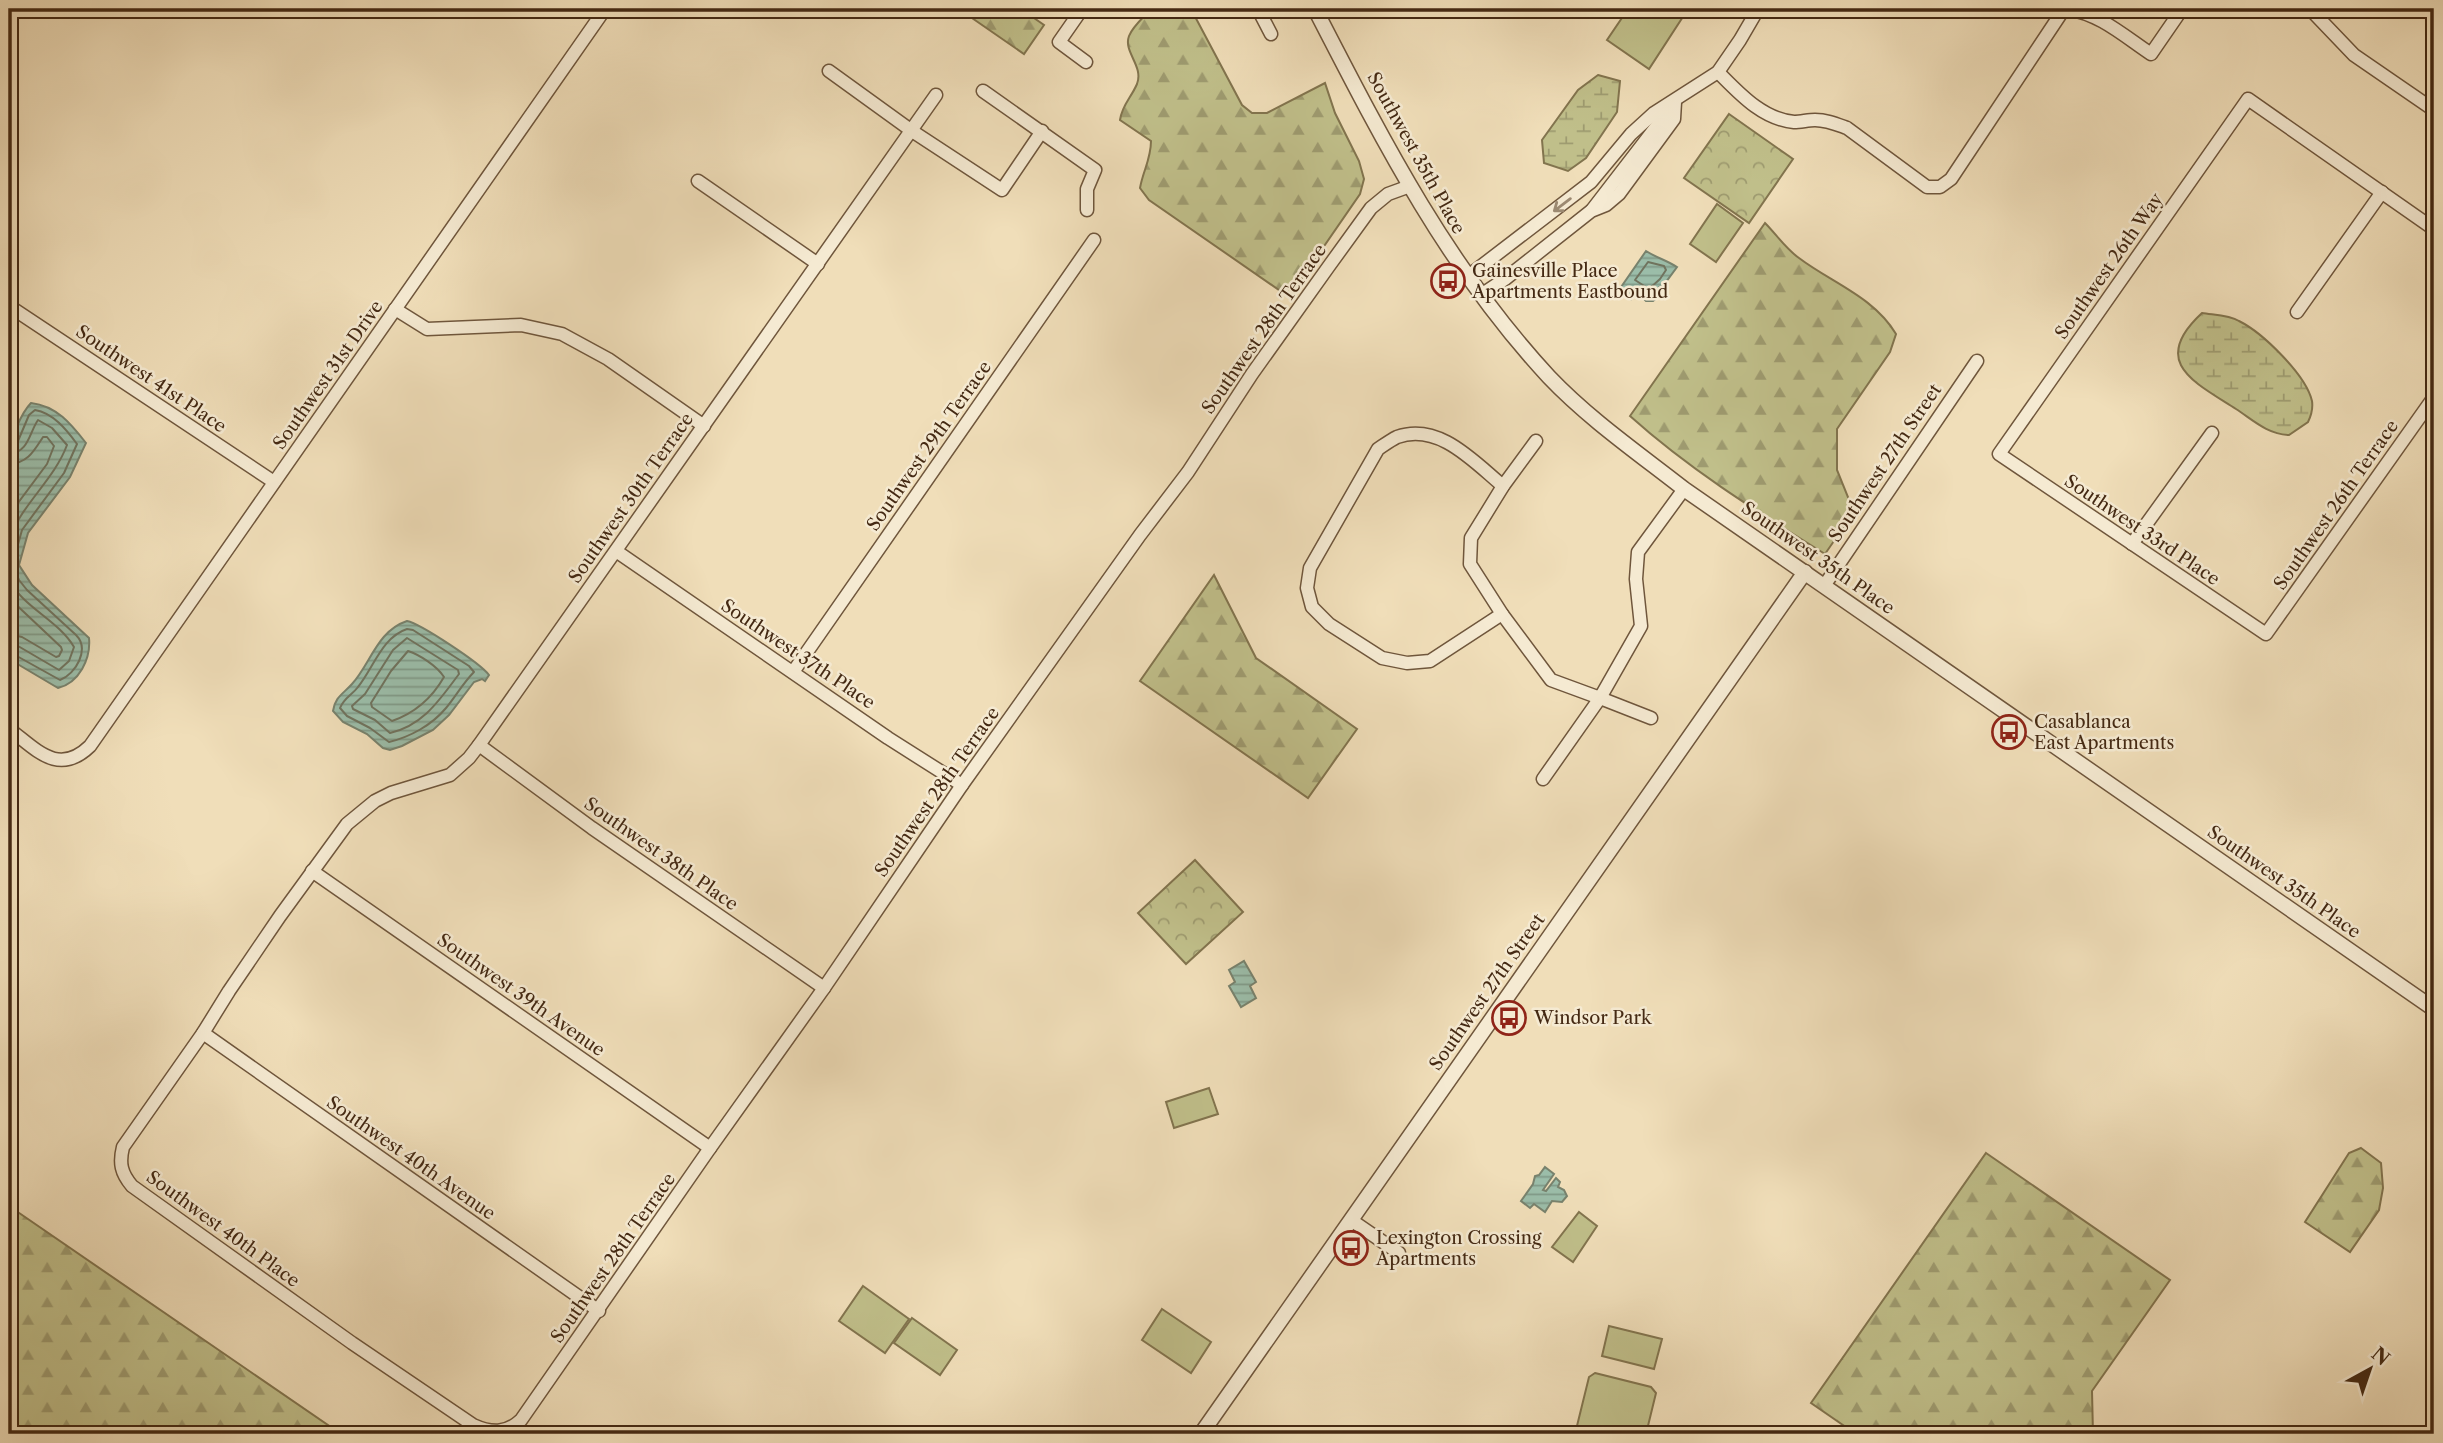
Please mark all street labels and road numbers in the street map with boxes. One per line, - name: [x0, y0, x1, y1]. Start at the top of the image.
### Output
- street label: Southwest 35th Place: [1362, 68, 1470, 238]
- street label: Southwest 26th Way: [2050, 188, 2168, 343]
- street label: Southwest 28th Terrace: [1197, 240, 1331, 418]
- street label: Southwest 31st Drive: [268, 296, 388, 454]
- street label: Southwest 41st Place: [72, 321, 230, 437]
- street label: Southwest 29th Terrace: [862, 357, 996, 535]
- street label: Southwest 27th Street: [1824, 379, 1947, 546]
- street label: Southwest 30th Terrace: [564, 409, 698, 587]
- street label: Southwest 26th Terrace: [2269, 416, 2403, 594]
- street label: Southwest 33rd Place: [2060, 470, 2224, 590]
- street label: Southwest 35th Place: [1737, 497, 1899, 619]
- street label: Southwest 37th Place: [717, 594, 879, 714]
- street label: Southwest 28th Terrace: [870, 703, 1004, 881]
- street label: Southwest 38th Place: [580, 793, 742, 915]
- street label: Southwest 35th Place: [2203, 821, 2365, 943]
- street label: Southwest 27th Street: [1425, 909, 1550, 1075]
- street label: Southwest 39th Avenue: [433, 929, 609, 1061]
- street label: Southwest 40th Avenue: [322, 1091, 500, 1225]
- street label: Southwest 40th Place: [142, 1166, 304, 1292]
- street label: Southwest 28th Terrace: [546, 1169, 680, 1347]

